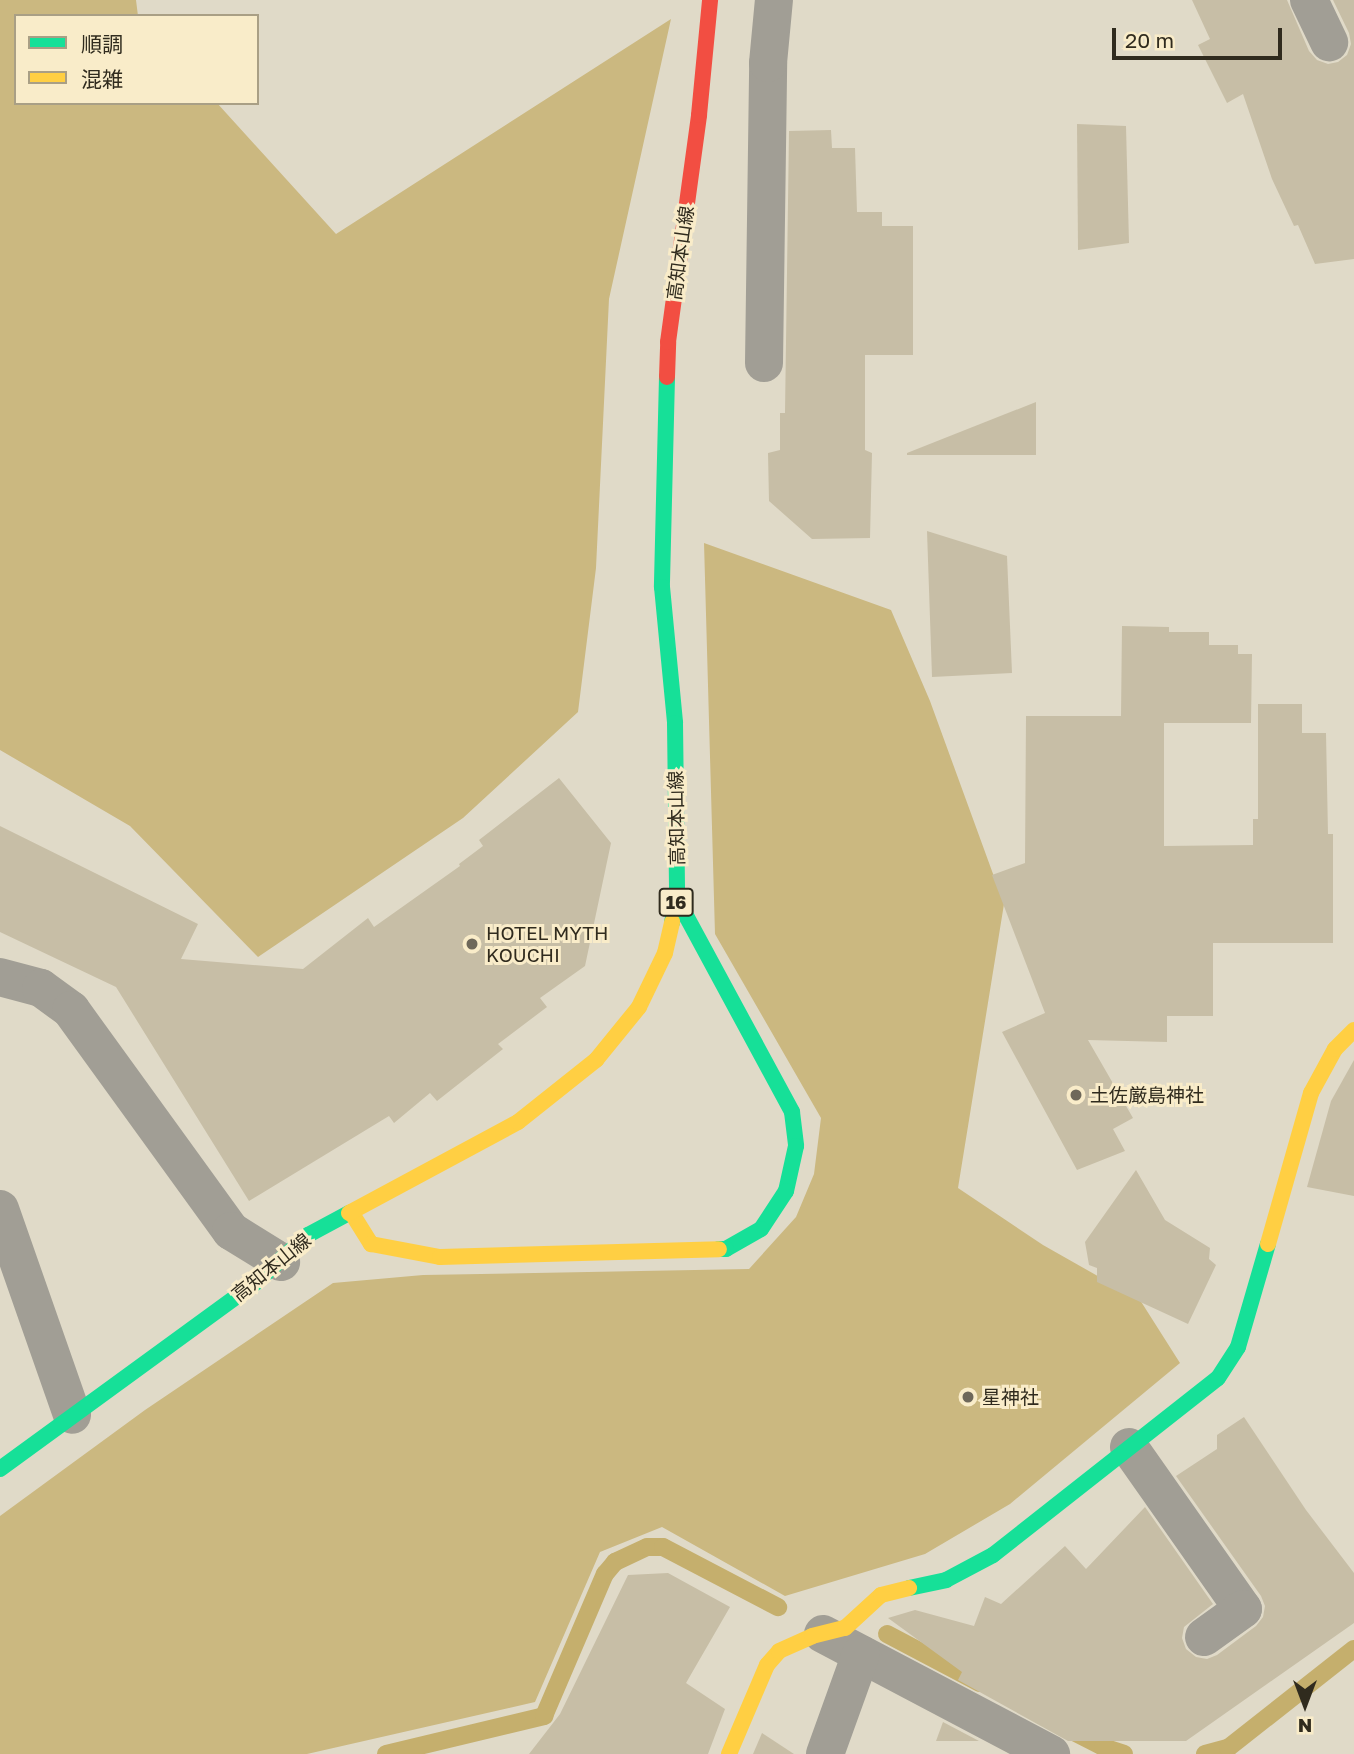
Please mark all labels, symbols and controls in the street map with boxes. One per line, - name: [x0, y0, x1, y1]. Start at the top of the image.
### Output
- legend: [14, 14, 259, 105]
- scale bar: [1116, 14, 1286, 58]
- text: 20 m: [1125, 27, 1174, 53]
- text: 順調: [81, 31, 123, 57]
- text: 混雑: [81, 66, 123, 92]
- street label: 高知本山線: [662, 204, 698, 302]
- street label: 高知本山線: [664, 770, 688, 866]
- road number: 16: [658, 888, 694, 917]
- place label: HOTEL MYTH KOUCHI: [486, 922, 608, 966]
- marker: HOTEL MYTH KOUCHI: [464, 936, 480, 952]
- place label: 土佐厳島神社: [1090, 1084, 1204, 1106]
- marker: 土佐厳島神社: [1068, 1087, 1084, 1103]
- street label: 高知本山線: [227, 1228, 315, 1306]
- place label: 星神社: [982, 1386, 1039, 1408]
- marker: 星神社: [960, 1389, 976, 1405]
- north arrow: [1270, 1670, 1340, 1740]
- text: N: [1298, 1715, 1312, 1738]

